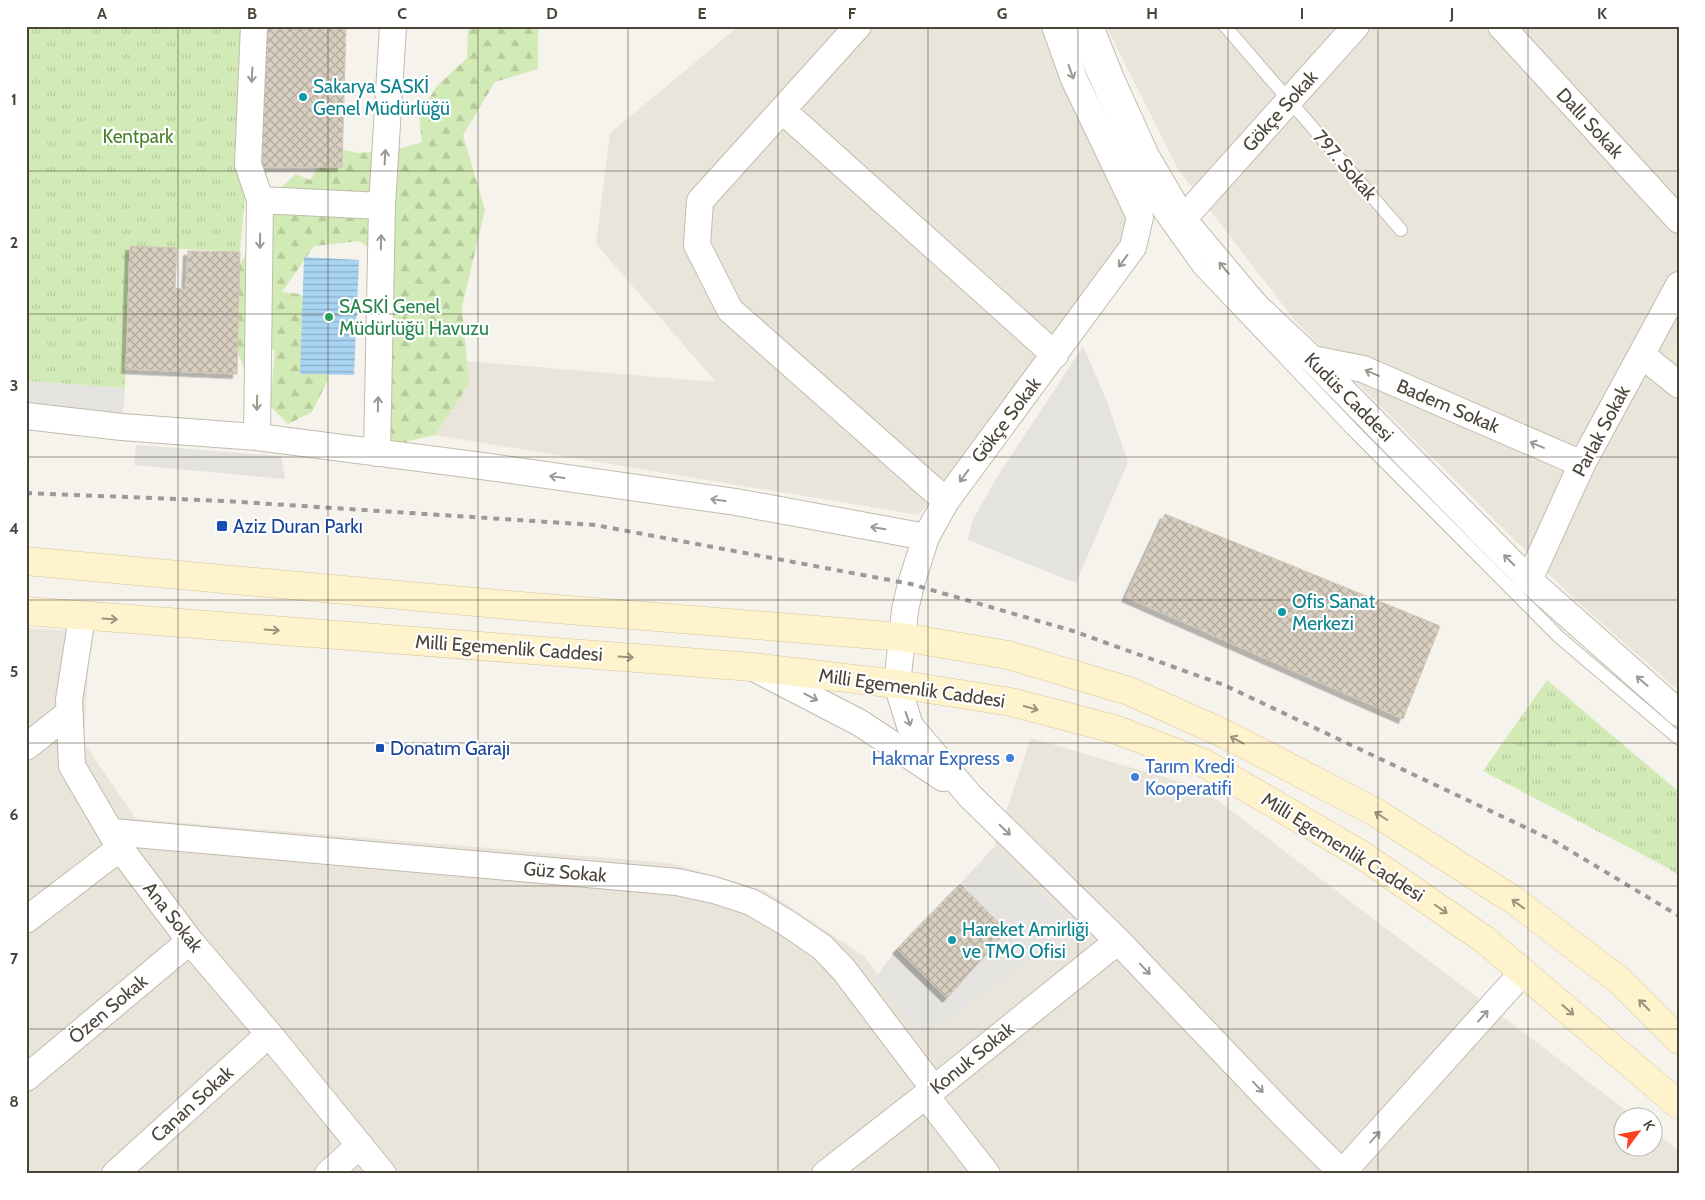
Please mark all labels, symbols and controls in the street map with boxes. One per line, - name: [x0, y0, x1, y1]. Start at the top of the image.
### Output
- text: A: [97, 4, 107, 23]
- text: B: [247, 4, 257, 23]
- text: C: [397, 4, 407, 23]
- text: D: [546, 4, 558, 23]
- text: E: [697, 4, 707, 23]
- text: F: [848, 4, 857, 23]
- text: G: [997, 4, 1007, 23]
- text: H: [1146, 4, 1158, 23]
- text: I: [1300, 4, 1304, 23]
- text: J: [1449, 4, 1454, 23]
- text: K: [1597, 4, 1607, 23]
- one-way arrow: [1067, 64, 1076, 79]
- street label: Gökçe Sokak: [1238, 65, 1323, 156]
- one-way arrow: [247, 66, 257, 83]
- place label: Sakarya SASKİ Genel Müdürlüğü: [313, 75, 450, 120]
- street label: Dallı Sokak: [1552, 83, 1629, 163]
- text: 1: [11, 90, 17, 109]
- marker: Sakarya SASKİ Genel Müdürlüğü: [297, 91, 309, 103]
- park label: Kentpark: [103, 125, 174, 148]
- street label: 797. Sokak: [1308, 125, 1382, 205]
- one-way arrow: [381, 150, 390, 166]
- one-way arrow: [255, 232, 265, 248]
- text: 2: [10, 233, 18, 252]
- one-way arrow: [377, 234, 386, 250]
- one-way arrow: [1118, 254, 1128, 268]
- one-way arrow: [1219, 262, 1230, 275]
- place label: SASKİ Genel Müdürlüğü Havuzu: [339, 295, 489, 340]
- marker: SASKİ Genel Müdürlüğü Havuzu: [323, 311, 335, 323]
- street label: Kudüs Caddesi: [1300, 348, 1398, 446]
- one-way arrow: [1365, 368, 1380, 378]
- street label: Gökçe Sokak: [966, 372, 1046, 467]
- street label: Badem Sokak: [1393, 374, 1503, 438]
- text: 3: [10, 376, 18, 395]
- street label: Parlak Sokak: [1567, 381, 1635, 480]
- one-way arrow: [252, 394, 262, 411]
- one-way arrow: [373, 396, 383, 412]
- one-way arrow: [1530, 439, 1545, 449]
- one-way arrow: [959, 469, 969, 483]
- one-way arrow: [550, 472, 566, 482]
- one-way arrow: [711, 495, 727, 505]
- place label: Aziz Duran Parkı: [233, 515, 363, 538]
- text: 4: [9, 519, 19, 538]
- marker: Aziz Duran Parkı: [215, 519, 229, 533]
- one-way arrow: [871, 523, 887, 533]
- one-way arrow: [1503, 553, 1515, 566]
- place label: Ofis Sanat Merkezi: [1292, 590, 1376, 635]
- marker: Ofis Sanat Merkezi: [1276, 606, 1288, 618]
- one-way arrow: [101, 614, 117, 623]
- one-way arrow: [264, 625, 280, 635]
- street label: Milli Egemenlik Caddesi: [415, 630, 603, 666]
- one-way arrow: [617, 652, 633, 662]
- text: 5: [10, 662, 18, 681]
- street label: Milli Egemenlik Caddesi: [817, 664, 1007, 712]
- one-way arrow: [1636, 675, 1649, 686]
- one-way arrow: [803, 693, 818, 702]
- one-way arrow: [1023, 704, 1039, 713]
- one-way arrow: [904, 710, 913, 726]
- one-way arrow: [1230, 735, 1245, 745]
- place label: Donatım Garajı: [390, 737, 510, 760]
- marker: Donatım Garajı: [374, 742, 386, 754]
- place label: Hakmar Express: [872, 747, 1000, 770]
- marker: Hakmar Express: [1004, 752, 1016, 764]
- place label: Tarım Kredi Kooperatifi: [1145, 755, 1235, 800]
- marker: Tarım Kredi Kooperatifi: [1129, 771, 1141, 783]
- street label: Milli Egemenlik Caddesi: [1257, 787, 1429, 907]
- text: 6: [10, 805, 19, 824]
- one-way arrow: [1374, 810, 1388, 821]
- one-way arrow: [999, 824, 1011, 836]
- street label: Güz Sokak: [522, 857, 608, 887]
- street label: Ana Sokak: [138, 877, 208, 957]
- one-way arrow: [1511, 899, 1525, 909]
- one-way arrow: [1434, 904, 1448, 914]
- place label: Hareket Amirliği ve TMO Ofisi: [962, 918, 1089, 963]
- marker: Hareket Amirliği ve TMO Ofisi: [946, 934, 958, 946]
- text: 7: [10, 949, 19, 968]
- one-way arrow: [1139, 963, 1151, 976]
- street label: Özen Sokak: [64, 969, 152, 1048]
- one-way arrow: [1638, 999, 1650, 1011]
- one-way arrow: [1561, 1005, 1574, 1016]
- one-way arrow: [1478, 1010, 1489, 1023]
- street label: Konuk Sokak: [925, 1017, 1019, 1099]
- street label: Canan Sokak: [146, 1061, 238, 1147]
- one-way arrow: [1252, 1081, 1264, 1093]
- text: 8: [9, 1092, 19, 1111]
- north arrow: [1612, 1108, 1662, 1158]
- text: K: [1639, 1117, 1659, 1134]
- one-way arrow: [1369, 1130, 1381, 1143]

